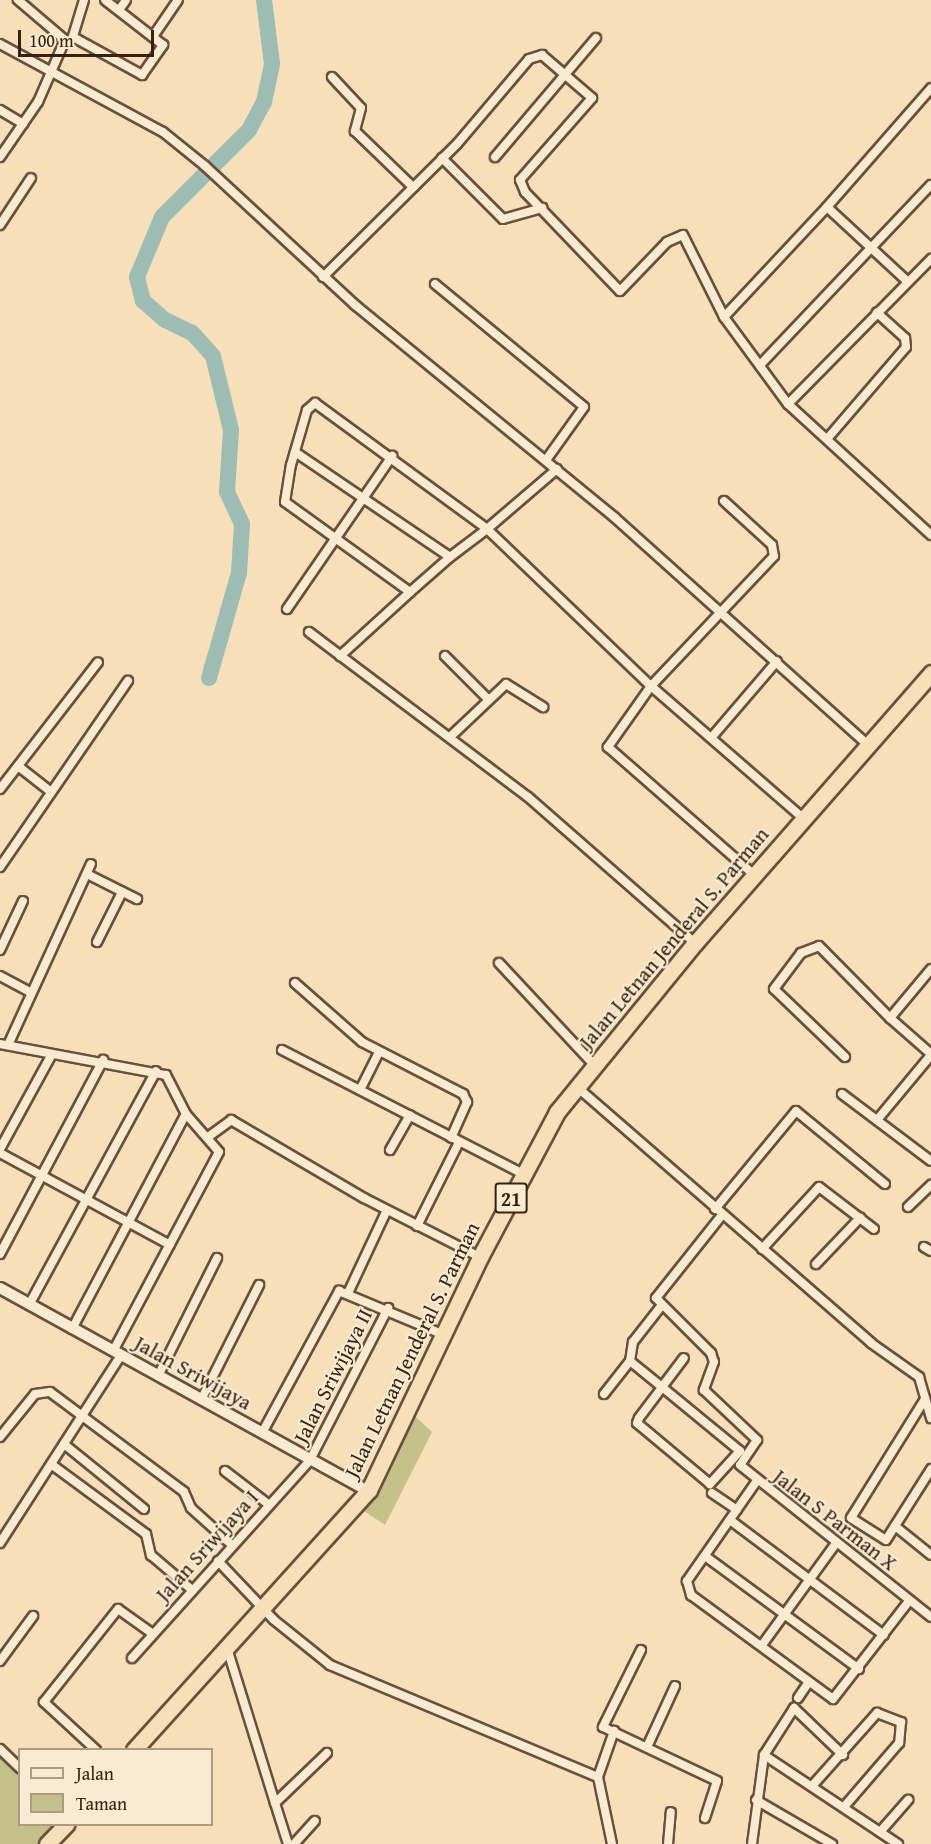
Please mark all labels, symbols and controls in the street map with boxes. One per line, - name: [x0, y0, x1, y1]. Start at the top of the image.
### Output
- scale bar: [21, 18, 158, 56]
- text: 100 m: [29, 27, 74, 54]
- street label: Jalan Letnan Jenderal S. Parman: [574, 822, 774, 1054]
- road number: 21: [494, 1181, 528, 1215]
- street label: Jalan Letnan Jenderal S. Parman: [339, 1218, 485, 1482]
- street label: Jalan Sriwijaya II: [288, 1305, 378, 1447]
- street label: Jalan Sriwijaya: [130, 1330, 256, 1416]
- street label: Jalan S Parman X: [768, 1464, 902, 1576]
- street label: Jalan Sriwijaya I: [150, 1485, 264, 1607]
- legend: [18, 1748, 213, 1826]
- text: Jalan: [76, 1760, 114, 1787]
- text: Taman: [76, 1790, 127, 1817]

